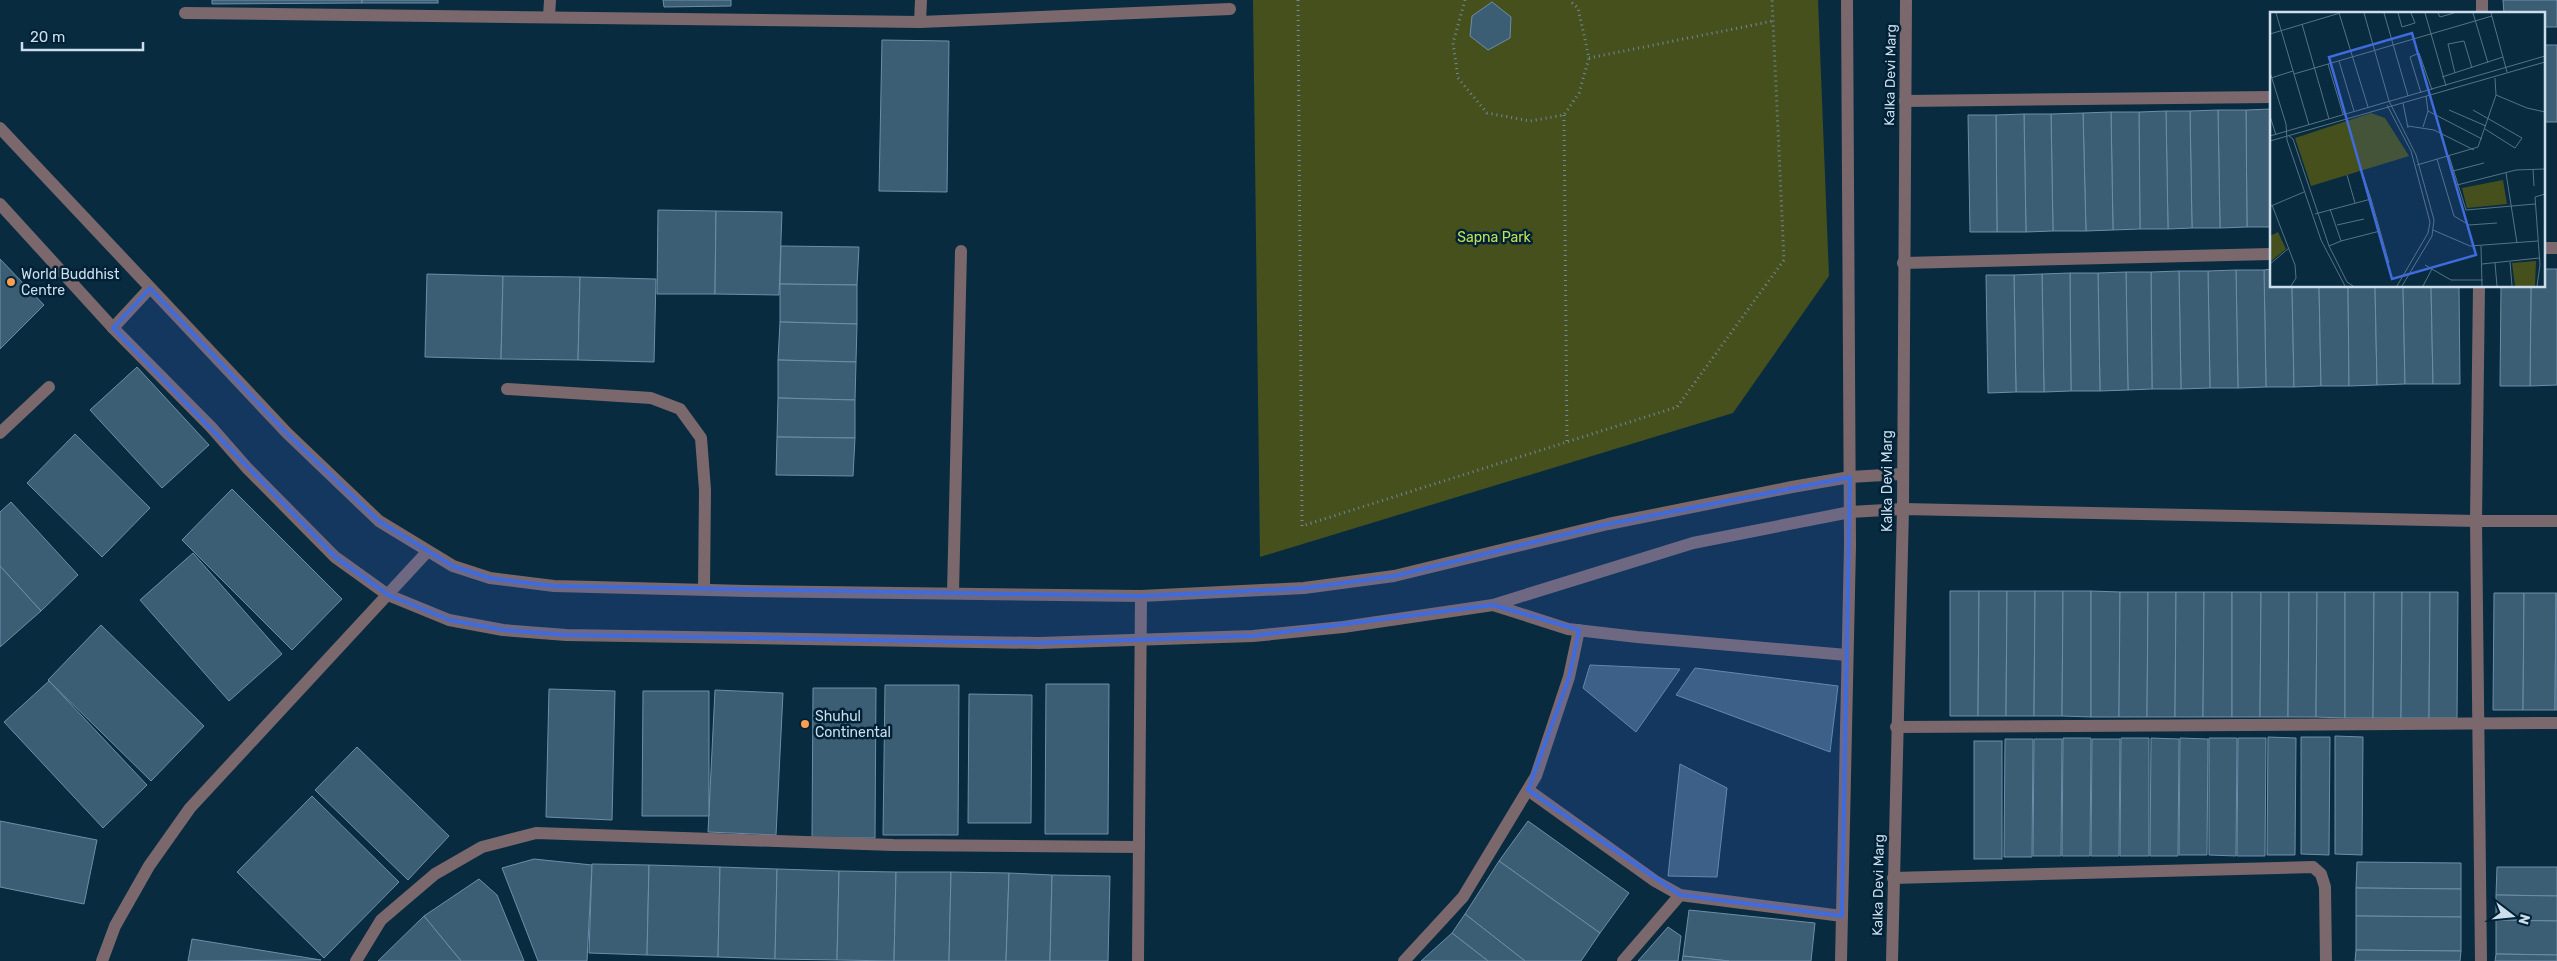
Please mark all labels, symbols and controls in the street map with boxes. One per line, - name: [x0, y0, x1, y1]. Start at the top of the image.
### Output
- inset map: [2270, 12, 2544, 288]
- scale bar: [22, 20, 144, 52]
- street label: Kalka Devi Marg: [1881, 24, 1900, 126]
- text: 20 m: [30, 28, 65, 46]
- park label: Sapna Park: [1457, 229, 1532, 246]
- place label: World Buddhist Centre: [21, 266, 120, 299]
- marker: World Buddhist Centre: [5, 276, 17, 288]
- street label: Kalka Devi Marg: [1879, 430, 1896, 532]
- place label: Shuhul Continental: [815, 708, 891, 741]
- marker: Shuhul Continental: [799, 718, 811, 730]
- street label: Kalka Devi Marg: [1869, 834, 1888, 936]
- north arrow: [2487, 891, 2537, 941]
- text: N: [2514, 912, 2534, 927]

